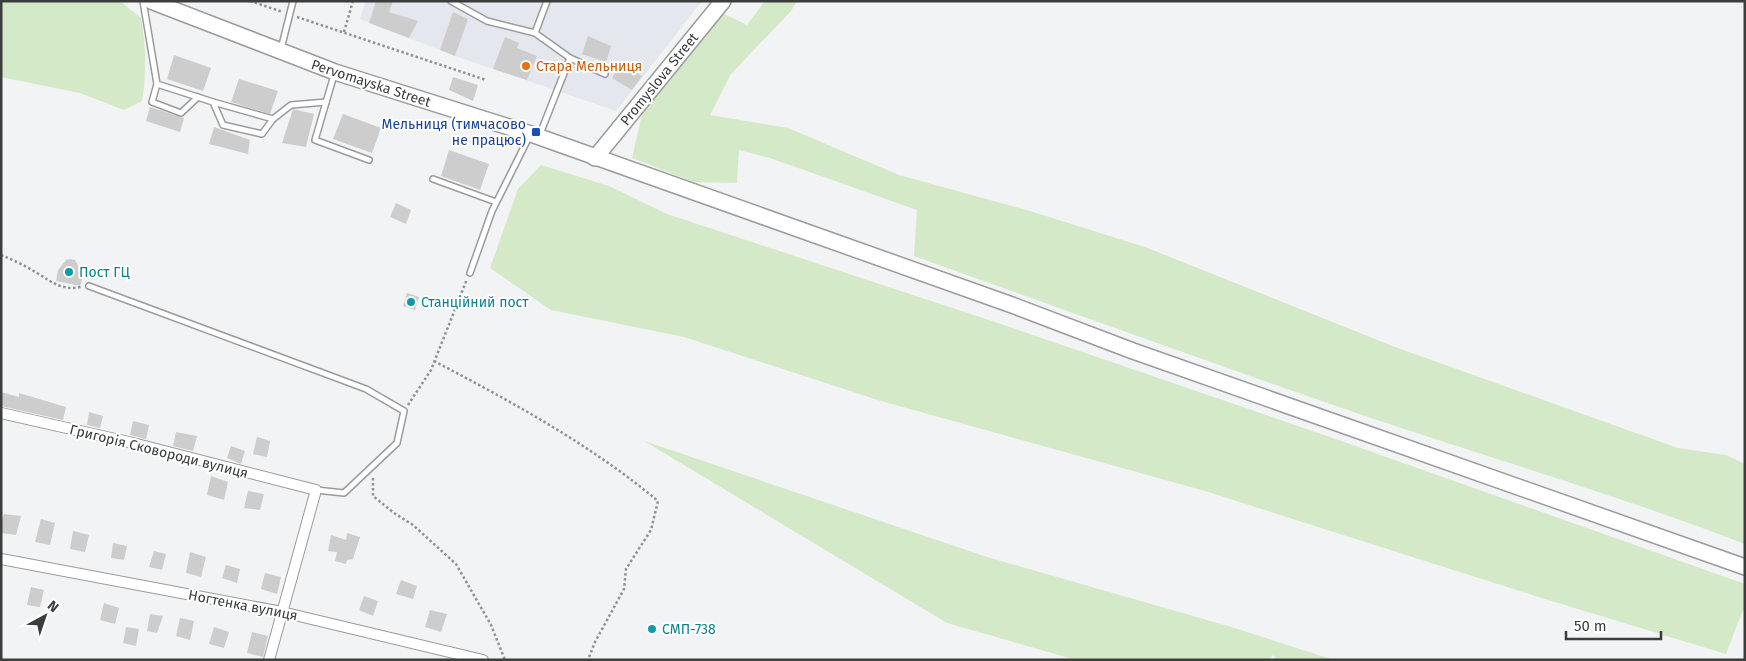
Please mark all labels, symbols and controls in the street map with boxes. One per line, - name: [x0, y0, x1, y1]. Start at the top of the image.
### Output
- street label: Promyslova Street: [617, 29, 703, 129]
- street label: Pervomayska Street: [309, 56, 434, 111]
- place label: Стара Мельниця: [536, 58, 642, 75]
- marker: Стара Мельниця: [520, 60, 532, 72]
- place label: Мельниця (тимчасово не працює): [382, 116, 526, 149]
- marker: Мельниця (тимчасово не працює): [530, 126, 542, 138]
- place label: Пост ГЦ: [79, 264, 130, 281]
- marker: Пост ГЦ: [63, 266, 75, 278]
- place label: Станційний пост: [421, 294, 529, 311]
- marker: Станційний пост: [405, 296, 417, 308]
- street label: Григорія Сковороди вулиця: [68, 421, 250, 482]
- street label: Ногтенка вулиця: [187, 587, 299, 624]
- north arrow: [20, 591, 70, 641]
- text: N: [44, 597, 62, 616]
- scale bar: [1566, 608, 1661, 640]
- text: 50 m: [1574, 617, 1607, 635]
- place label: СМП-738: [662, 621, 716, 638]
- marker: СМП-738: [646, 623, 658, 635]

